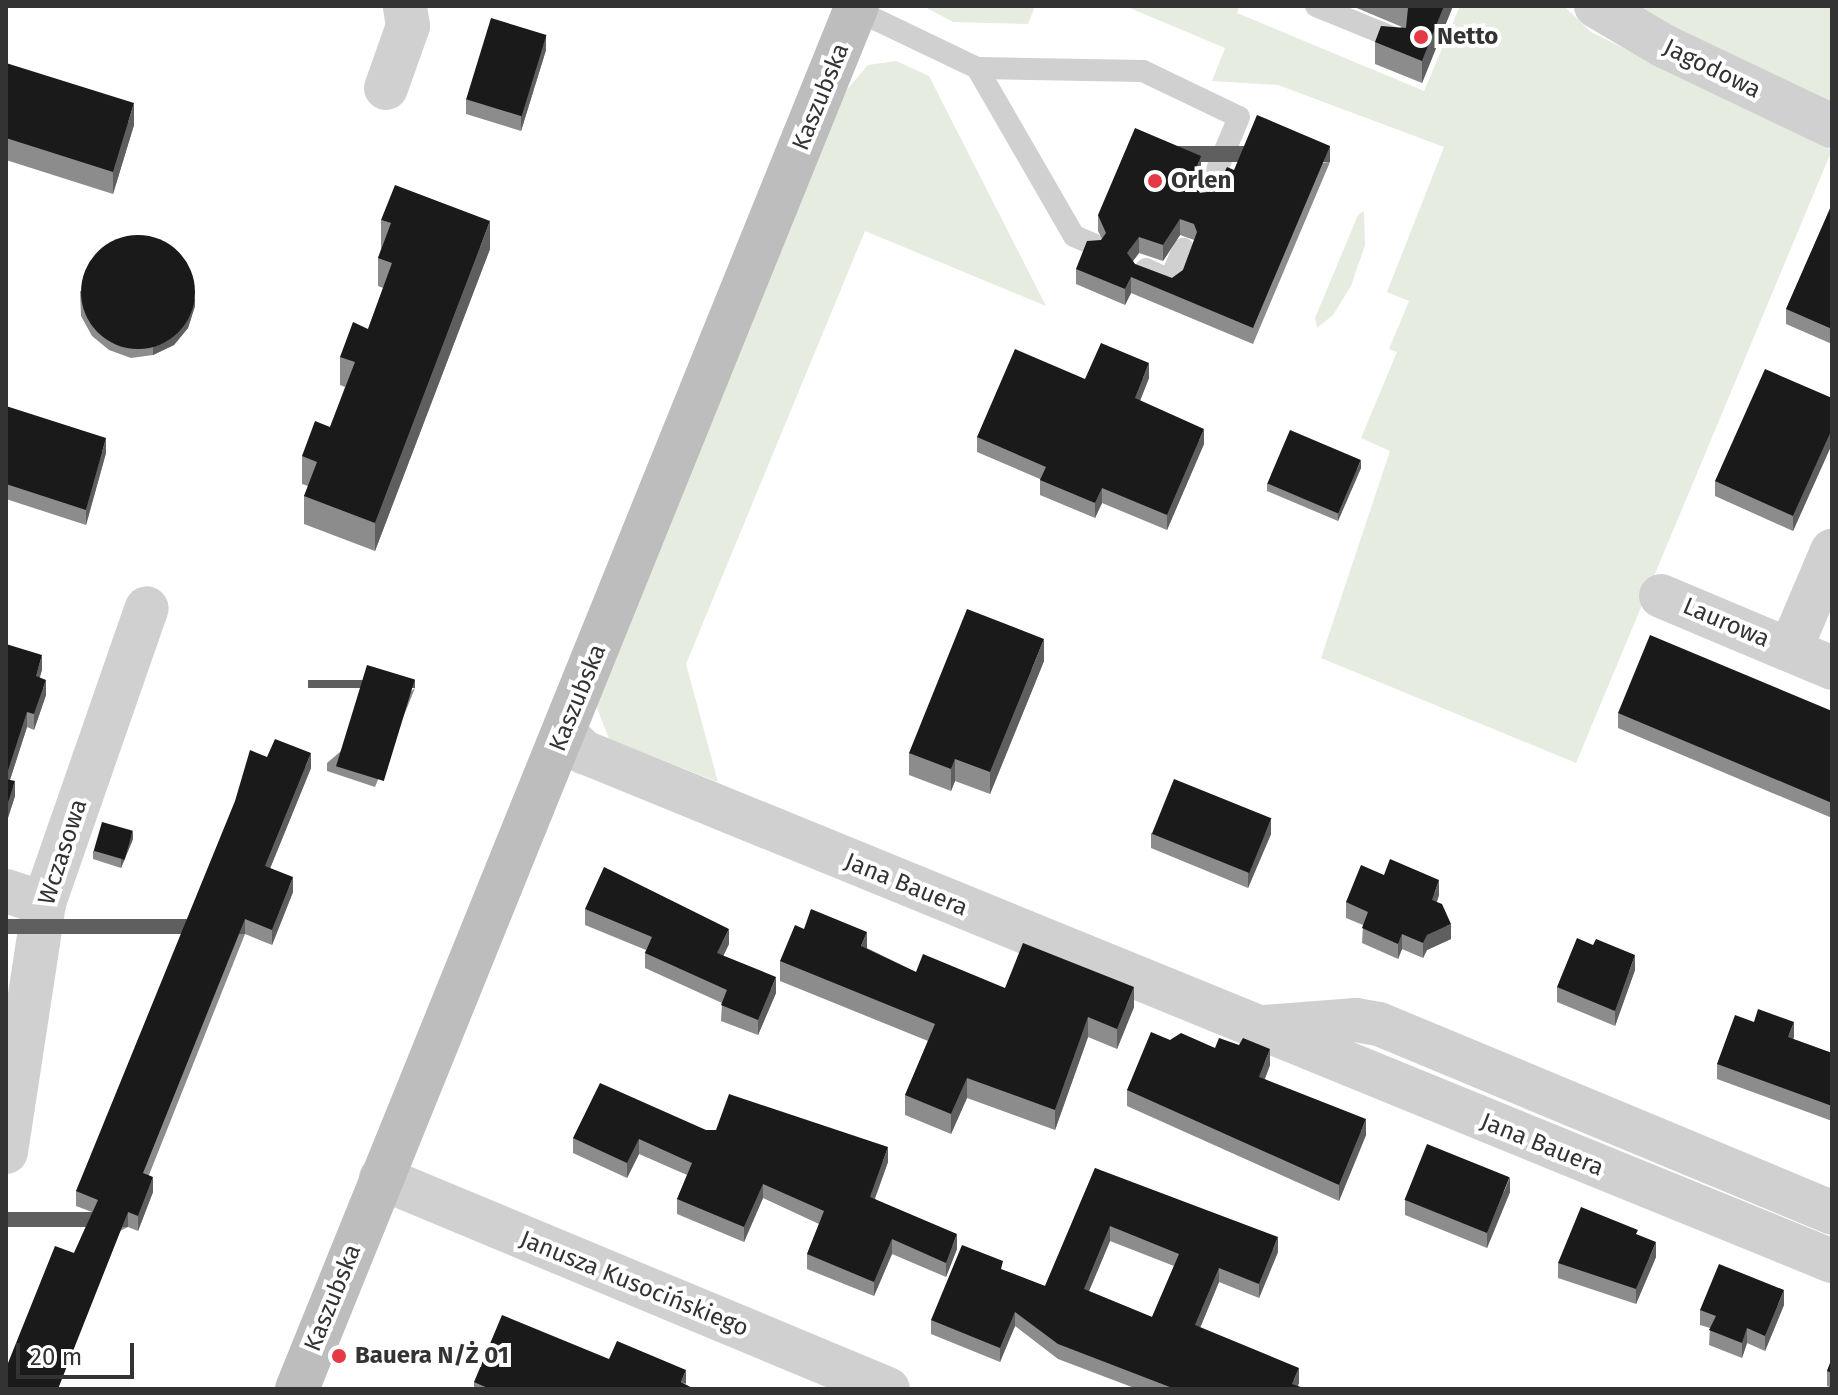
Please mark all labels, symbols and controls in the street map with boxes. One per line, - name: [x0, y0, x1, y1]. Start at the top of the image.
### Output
- place label: Netto: [1437, 23, 1498, 51]
- marker: Netto: [1412, 28, 1430, 46]
- street label: Jagodowa: [1659, 33, 1765, 105]
- street label: Kaszubska: [787, 39, 855, 155]
- place label: Orlen: [1171, 167, 1231, 195]
- marker: Orlen: [1146, 172, 1164, 190]
- street label: Laurowa: [1678, 592, 1774, 654]
- street label: Kaszubska: [544, 640, 612, 756]
- street label: Wczasowa: [32, 796, 94, 908]
- street label: Jana Bauera: [840, 847, 972, 923]
- street label: Jana Bauera: [1476, 1107, 1608, 1183]
- street label: Janusza Kusocińskiego: [515, 1225, 753, 1343]
- street label: Kaszubska: [299, 1240, 367, 1356]
- scale bar: [20, 1327, 138, 1377]
- place label: Bauera N/Ż 01: [355, 1342, 509, 1370]
- text: 20 m: [30, 1343, 82, 1371]
- marker: Bauera N/Ż 01: [330, 1347, 348, 1365]

